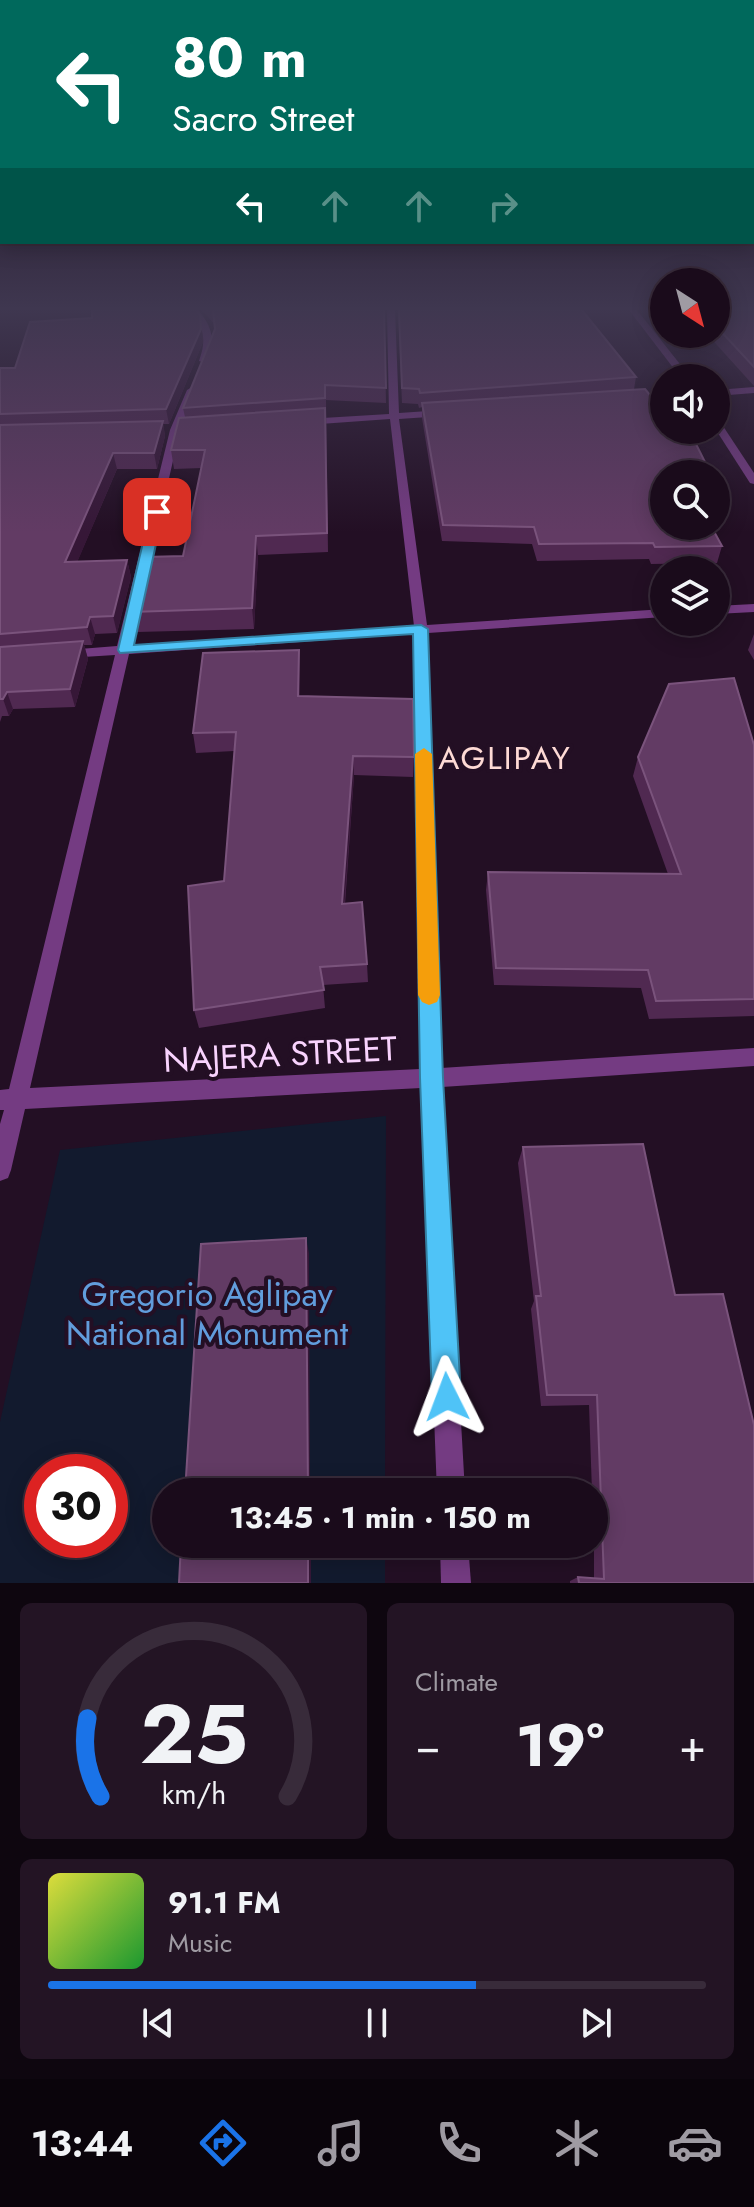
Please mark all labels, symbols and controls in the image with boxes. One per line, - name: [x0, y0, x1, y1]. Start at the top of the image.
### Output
- text: 80 m: [172, 17, 307, 98]
- icon: left: [40, 32, 144, 136]
- text: Sacro Street: [172, 92, 354, 144]
- icon: left: [229, 184, 273, 228]
- icon: ahead: [313, 184, 357, 228]
- icon: ahead: [397, 184, 441, 228]
- icon: right: [481, 184, 525, 228]
- north arrow: [650, 268, 730, 348]
- map controls: [650, 268, 730, 636]
- button: sound: [650, 364, 730, 444]
- button: search: [650, 460, 730, 540]
- pin: [123, 478, 191, 546]
- icon: arrive: [135, 490, 179, 534]
- button: layers: [650, 556, 730, 636]
- district label: AGLIPAY: [438, 735, 572, 781]
- street label: NAJERA STREET: [162, 1024, 398, 1085]
- park label: Gregorio Aglipay National Monument: [66, 1270, 348, 1358]
- position arrow: [405, 1355, 489, 1439]
- speed limit sign: 30: [24, 1454, 128, 1558]
- text: 13:45 · 1 min · 150 m: [229, 1496, 531, 1539]
- text: Climate: [415, 1663, 498, 1701]
- text: 25: [139, 1674, 248, 1794]
- text: 19°: [516, 1702, 604, 1789]
- text: −: [415, 1714, 441, 1778]
- text: +: [679, 1714, 706, 1778]
- text: km/h: [161, 1773, 226, 1815]
- text: 91.1 FM: [168, 1881, 281, 1924]
- text: Music: [168, 1924, 232, 1962]
- icon: previous: [136, 2001, 180, 2045]
- icon: pause: [355, 2001, 399, 2045]
- icon: next: [574, 2001, 618, 2045]
- icon: directions: [195, 2115, 251, 2171]
- icon: music: [313, 2115, 369, 2171]
- icon: phone: [431, 2115, 487, 2171]
- icon: climate: [549, 2115, 605, 2171]
- icon: car: [667, 2115, 723, 2171]
- text: 13:44: [31, 2117, 133, 2169]

